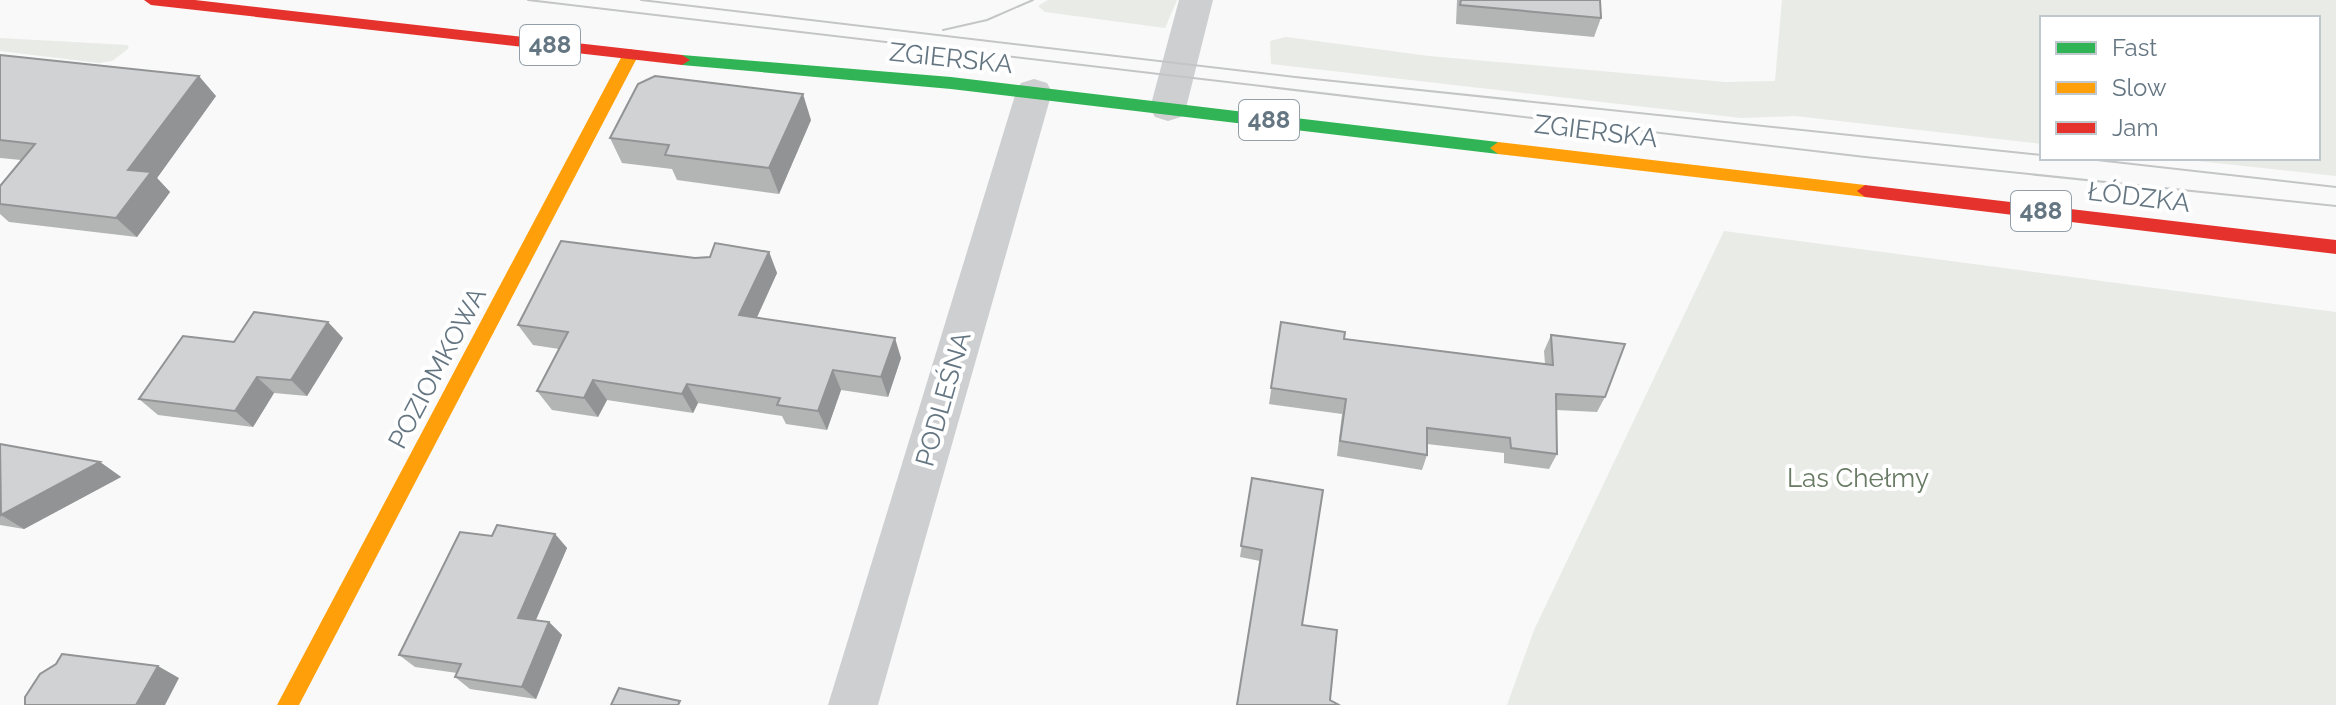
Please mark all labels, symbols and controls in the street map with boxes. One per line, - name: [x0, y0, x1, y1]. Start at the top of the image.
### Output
- legend: [2040, 16, 2320, 160]
- road number: 488: [520, 25, 580, 65]
- text: Fast: [2112, 33, 2157, 62]
- street label: ZGIERSKA: [888, 37, 1015, 79]
- text: Slow: [2112, 73, 2167, 102]
- road number: 488: [1239, 100, 1299, 140]
- street label: ZGIERSKA: [1533, 109, 1660, 153]
- text: Jam: [2112, 113, 2158, 142]
- street label: ŁÓDZKA: [2086, 175, 2192, 218]
- road number: 488: [2011, 191, 2071, 231]
- street label: POZIOMKOWA: [382, 282, 492, 454]
- street label: PODLEŚNA: [909, 328, 977, 470]
- park label: Las Chełmy: [1787, 463, 1929, 493]

